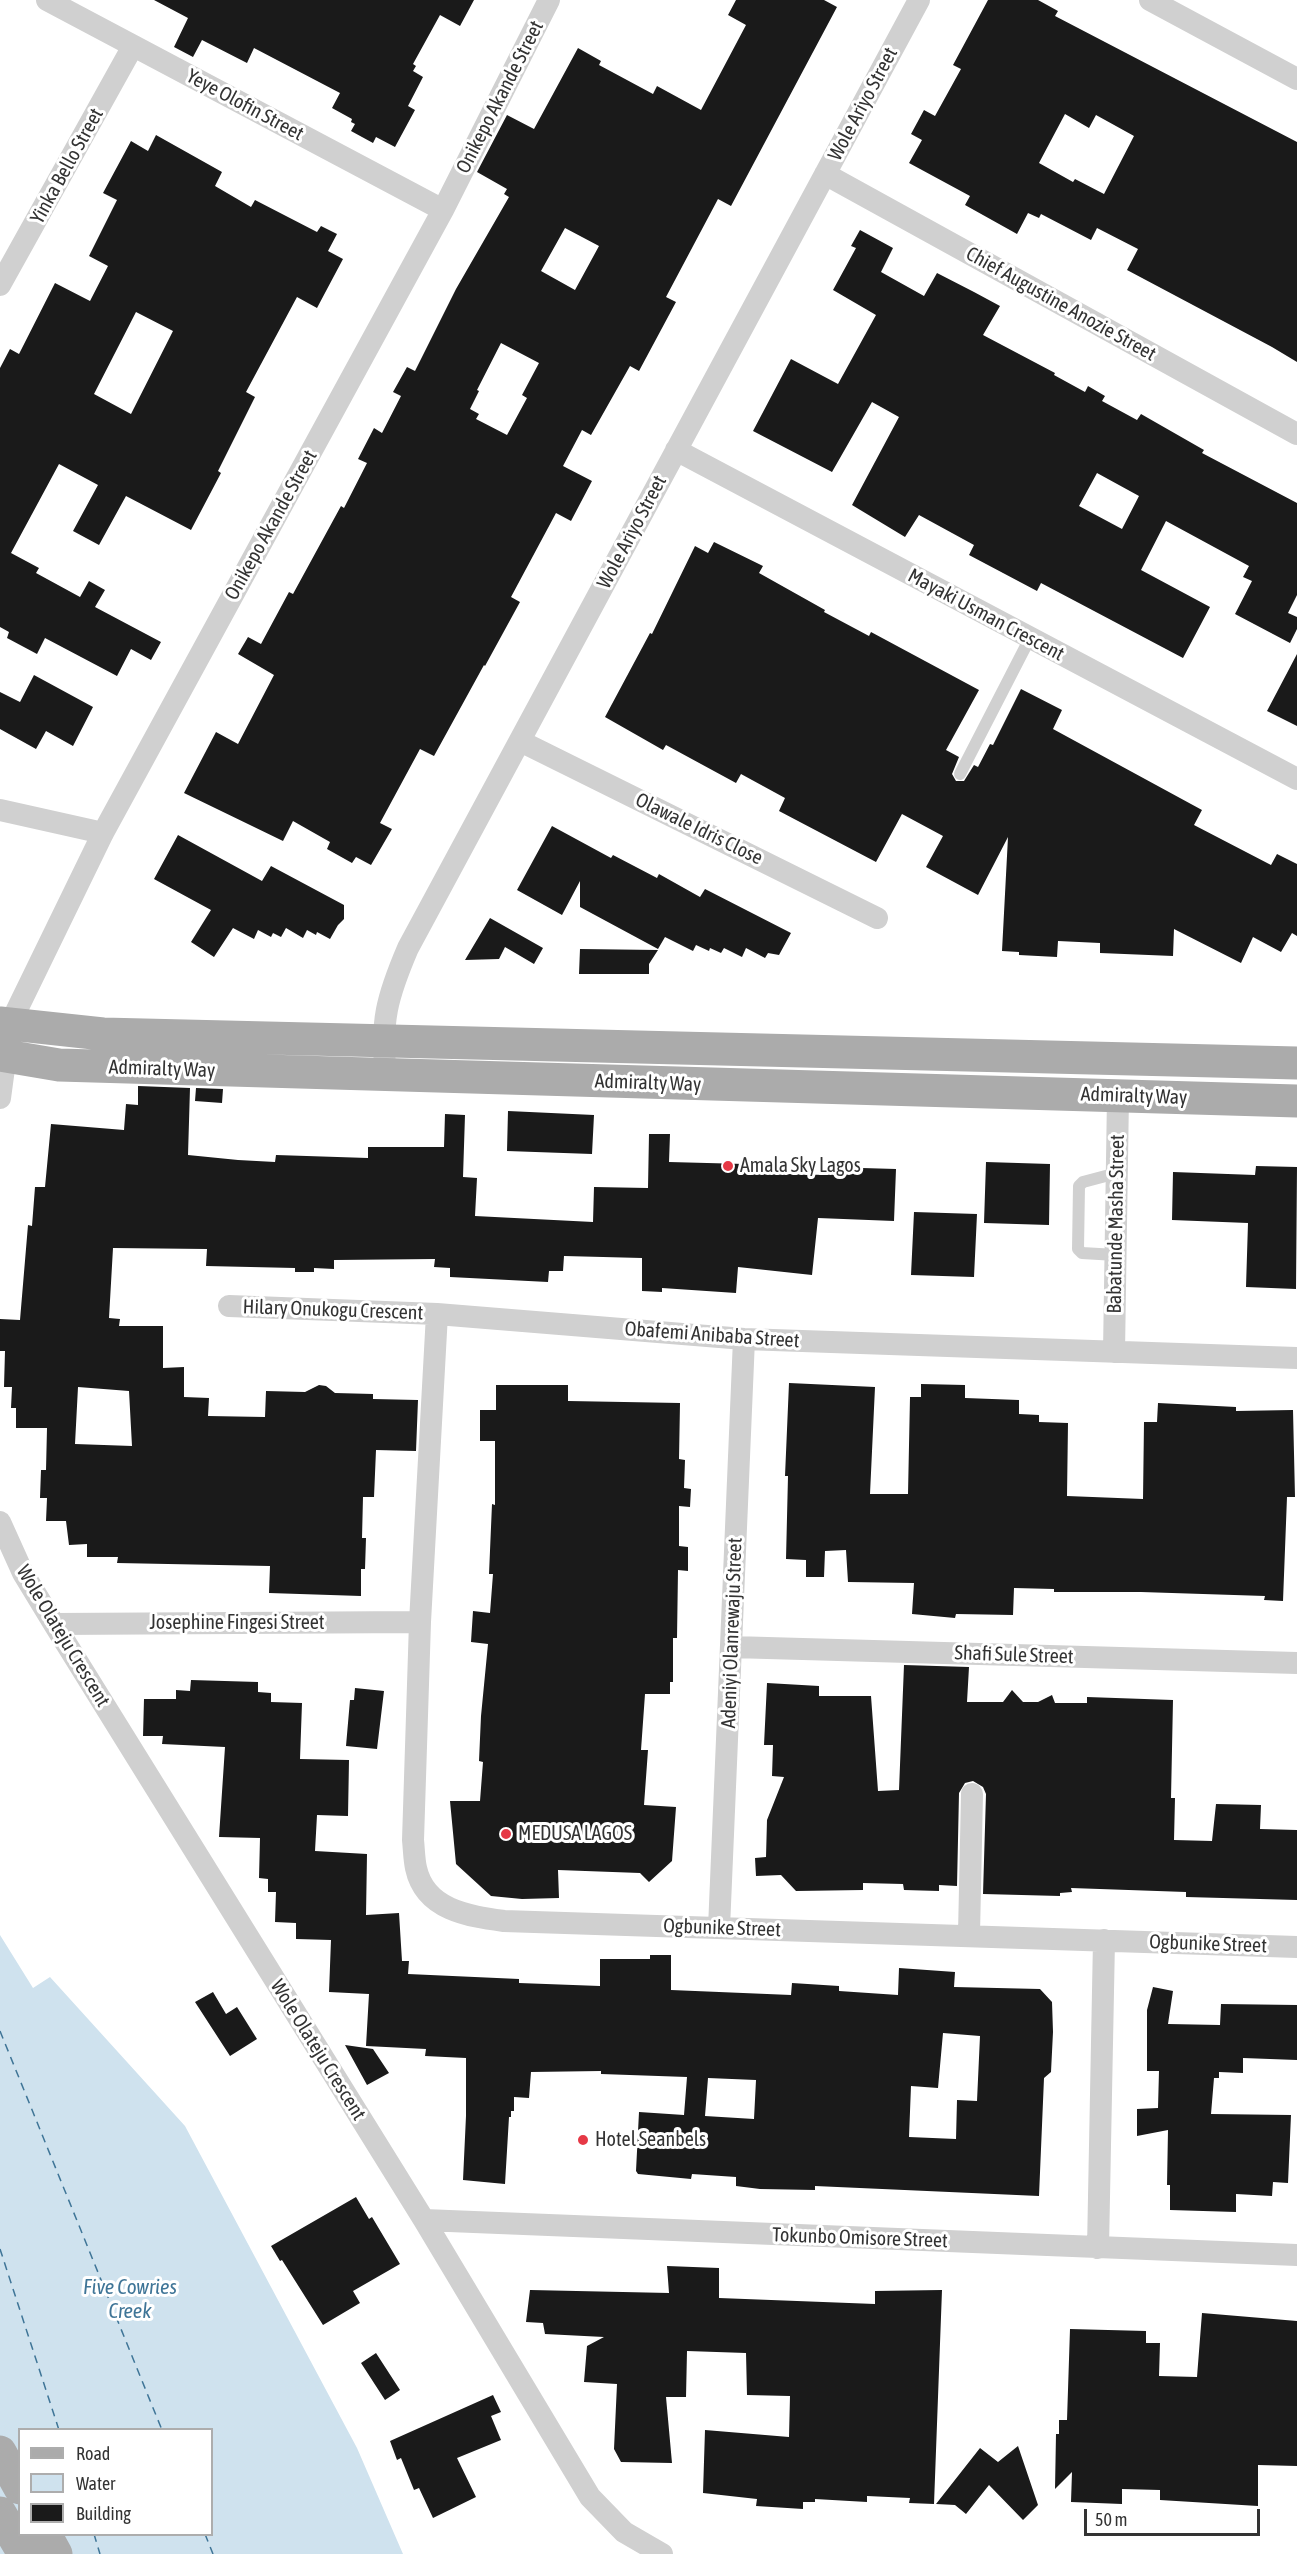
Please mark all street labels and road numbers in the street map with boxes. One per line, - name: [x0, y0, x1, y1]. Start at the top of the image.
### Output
- street label: Onikepo Akande Street: [451, 17, 549, 177]
- street label: Wole Ariyo Street: [823, 43, 903, 165]
- street label: Yeye Olofin Street: [182, 64, 308, 146]
- street label: Yinka Bello Street: [25, 104, 109, 228]
- street label: Chief Augustine Anozie Street: [962, 242, 1160, 366]
- street label: Onikepo Akande Street: [220, 446, 322, 604]
- street label: Wole Ariyo Street: [592, 471, 672, 593]
- street label: Mayaki Usman Crescent: [904, 564, 1068, 666]
- street label: Olawale Idris Close: [631, 788, 767, 870]
- street label: Admiralty Way: [108, 1055, 216, 1083]
- street label: Admiralty Way: [594, 1069, 702, 1097]
- street label: Admiralty Way: [1080, 1082, 1188, 1110]
- street label: Babatunde Masha Street: [1102, 1134, 1130, 1314]
- street label: Hilary Onukogu Crescent: [242, 1295, 424, 1325]
- street label: Obafemi Anibaba Street: [624, 1317, 800, 1353]
- street label: Adeniyi Olanrewaju Street: [717, 1537, 747, 1729]
- street label: Wole Olateju Crescent: [11, 1561, 115, 1711]
- street label: Josephine Fingesi Street: [149, 1611, 325, 1635]
- street label: Shafi Sule Street: [954, 1641, 1074, 1669]
- street label: Ogbunike Street: [663, 1914, 781, 1942]
- street label: Ogbunike Street: [1149, 1930, 1267, 1958]
- street label: Wole Olateju Crescent: [265, 1975, 371, 2125]
- street label: Tokunbo Omisore Street: [772, 2223, 948, 2253]

